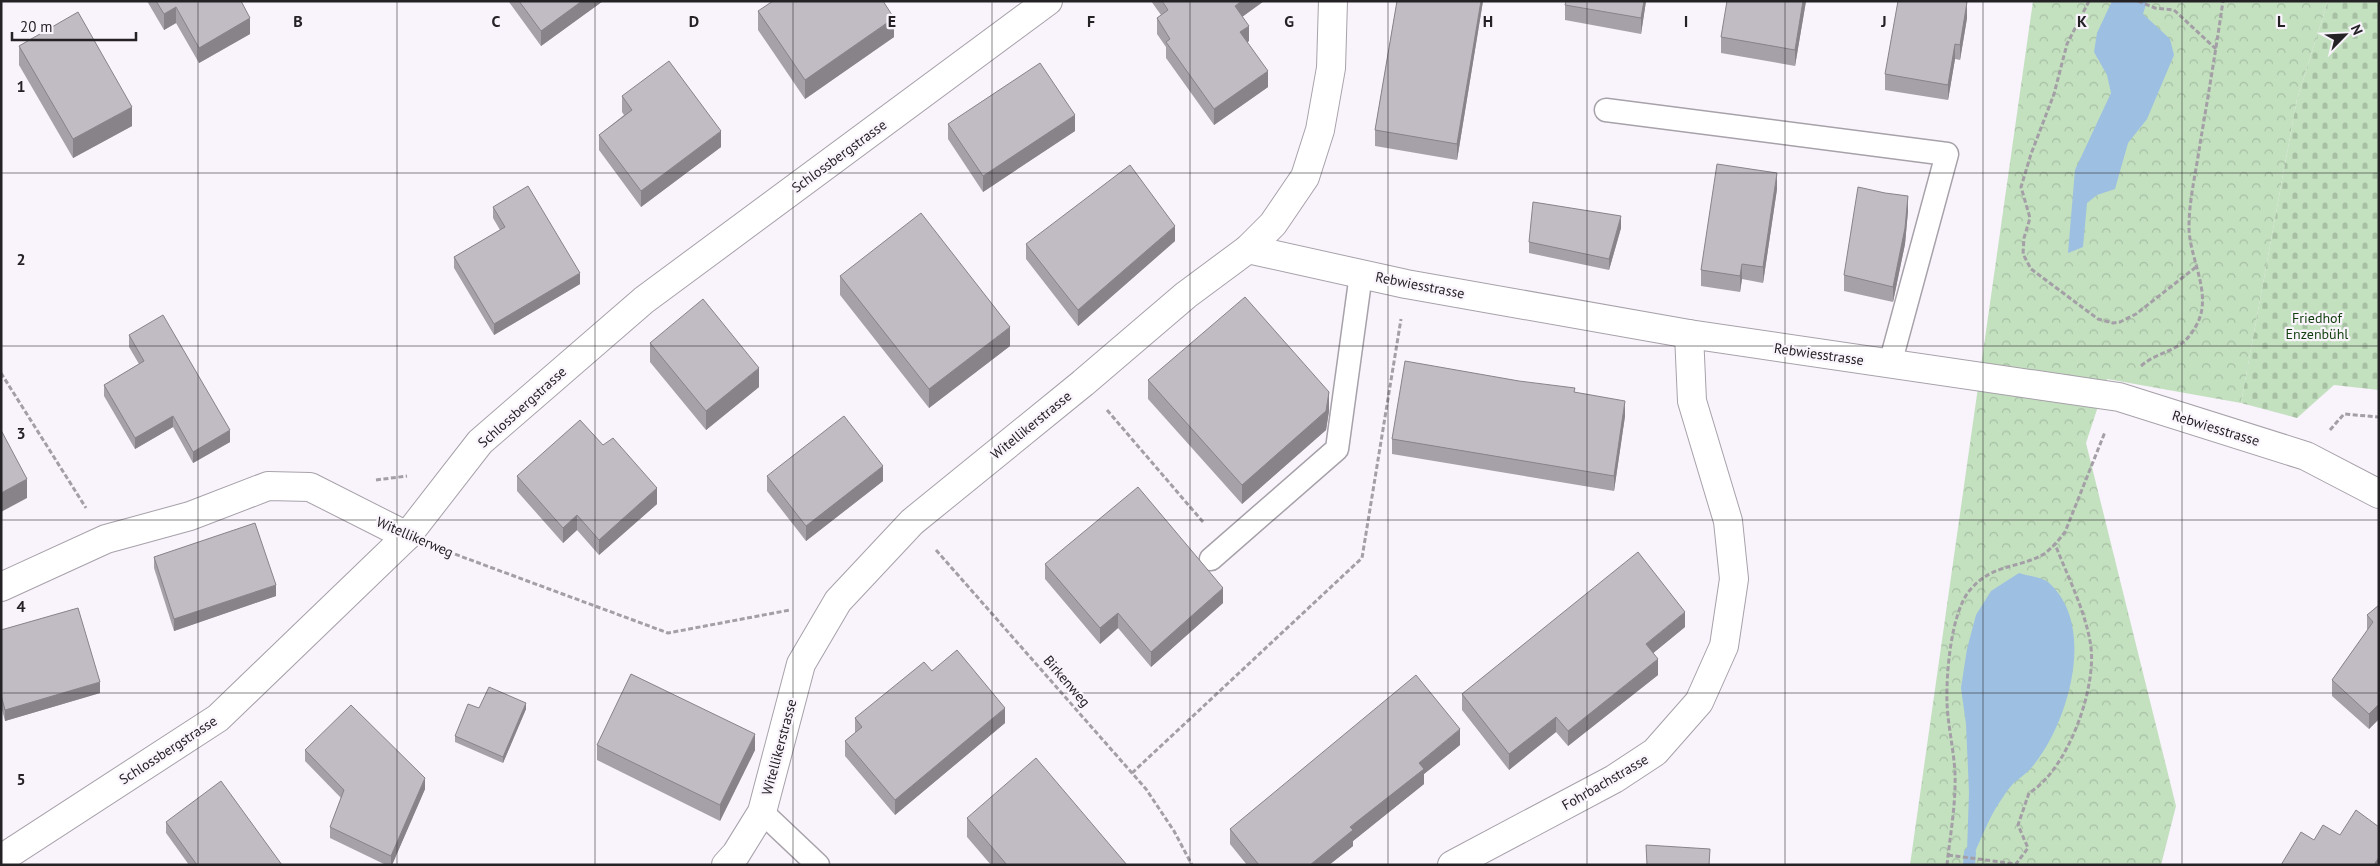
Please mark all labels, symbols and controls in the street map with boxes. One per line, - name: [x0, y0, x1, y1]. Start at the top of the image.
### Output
- scale bar: [12, 10, 136, 42]
- north arrow: [2320, 10, 2370, 60]
- text: B: [293, 11, 303, 31]
- text: C: [492, 11, 501, 31]
- text: D: [689, 11, 699, 31]
- text: E: [888, 11, 896, 31]
- text: F: [1087, 11, 1095, 31]
- text: G: [1284, 11, 1294, 31]
- text: H: [1483, 11, 1493, 31]
- text: I: [1684, 11, 1688, 31]
- text: J: [1880, 11, 1887, 31]
- text: K: [2077, 11, 2087, 31]
- text: L: [2277, 11, 2286, 31]
- text: 20 m: [20, 17, 53, 36]
- text: N: [2347, 22, 2367, 38]
- text: 1: [16, 76, 26, 96]
- street label: Schlossbergstrasse: [788, 116, 890, 196]
- text: 2: [16, 249, 26, 269]
- street label: Rebwiesstrasse: [1374, 268, 1466, 302]
- park label: Friedhof Enzenbühl: [2286, 309, 2348, 343]
- street label: Rebwiesstrasse: [1773, 339, 1865, 369]
- street label: Schlossbergstrasse: [474, 363, 570, 451]
- street label: Witellikerstrasse: [987, 387, 1075, 463]
- street label: Rebwiesstrasse: [2170, 406, 2262, 450]
- text: 3: [16, 423, 26, 443]
- street label: Witellikerweg: [374, 513, 456, 561]
- text: 4: [16, 596, 26, 616]
- street label: Birkenweg: [1040, 651, 1094, 711]
- street label: Witellikerstrasse: [758, 697, 800, 797]
- street label: Schlossbergstrasse: [116, 712, 220, 788]
- street label: Fohrbachstrasse: [1559, 750, 1651, 814]
- text: 5: [16, 769, 26, 789]

